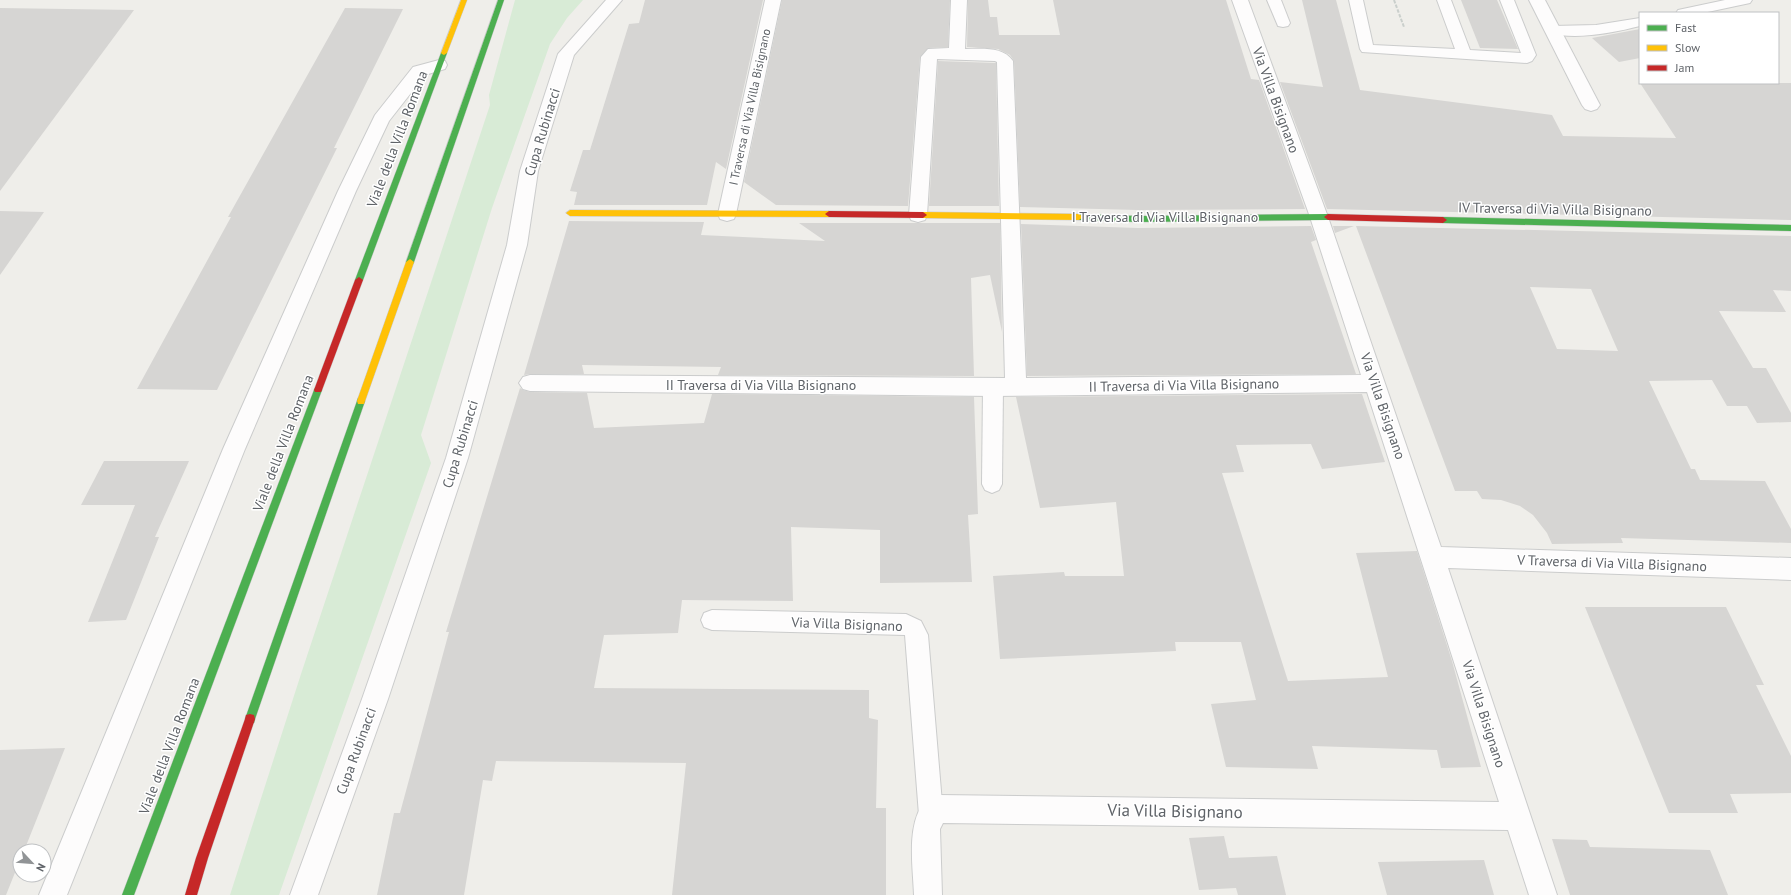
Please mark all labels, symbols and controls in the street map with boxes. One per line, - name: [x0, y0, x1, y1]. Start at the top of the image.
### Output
- legend: [1639, 12, 1779, 84]
- text: Fast: [1675, 20, 1696, 35]
- street label: I Traversa di Via Villa Bisignano: [726, 27, 773, 187]
- text: Slow: [1675, 40, 1700, 55]
- street label: Via Villa Bisignano: [1248, 44, 1304, 155]
- text: Jam: [1674, 60, 1694, 75]
- street label: Viale della Villa Romana: [362, 68, 431, 211]
- street label: Cupa Rubinacci: [520, 86, 564, 178]
- street label: IV Traversa di Via Villa Bisignano: [1458, 198, 1652, 220]
- street label: I Traversa di Via Villa Bisignano: [1072, 208, 1258, 226]
- street label: Via Villa Bisignano: [1356, 349, 1410, 462]
- street label: Viale della Villa Romana: [248, 372, 317, 515]
- street label: II Traversa di Via Villa Bisignano: [1089, 374, 1279, 396]
- street label: II Traversa di Via Villa Bisignano: [666, 376, 856, 394]
- street label: Cupa Rubinacci: [438, 398, 482, 490]
- street label: V Traversa di Via Villa Bisignano: [1516, 551, 1707, 575]
- street label: Via Villa Bisignano: [790, 613, 903, 635]
- street label: Via Villa Bisignano: [1458, 657, 1510, 770]
- street label: Viale della Villa Romana: [134, 675, 203, 818]
- street label: Cupa Rubinacci: [332, 705, 380, 797]
- street label: Via Villa Bisignano: [1106, 799, 1243, 823]
- north arrow: [12, 843, 52, 883]
- text: N: [33, 861, 49, 874]

